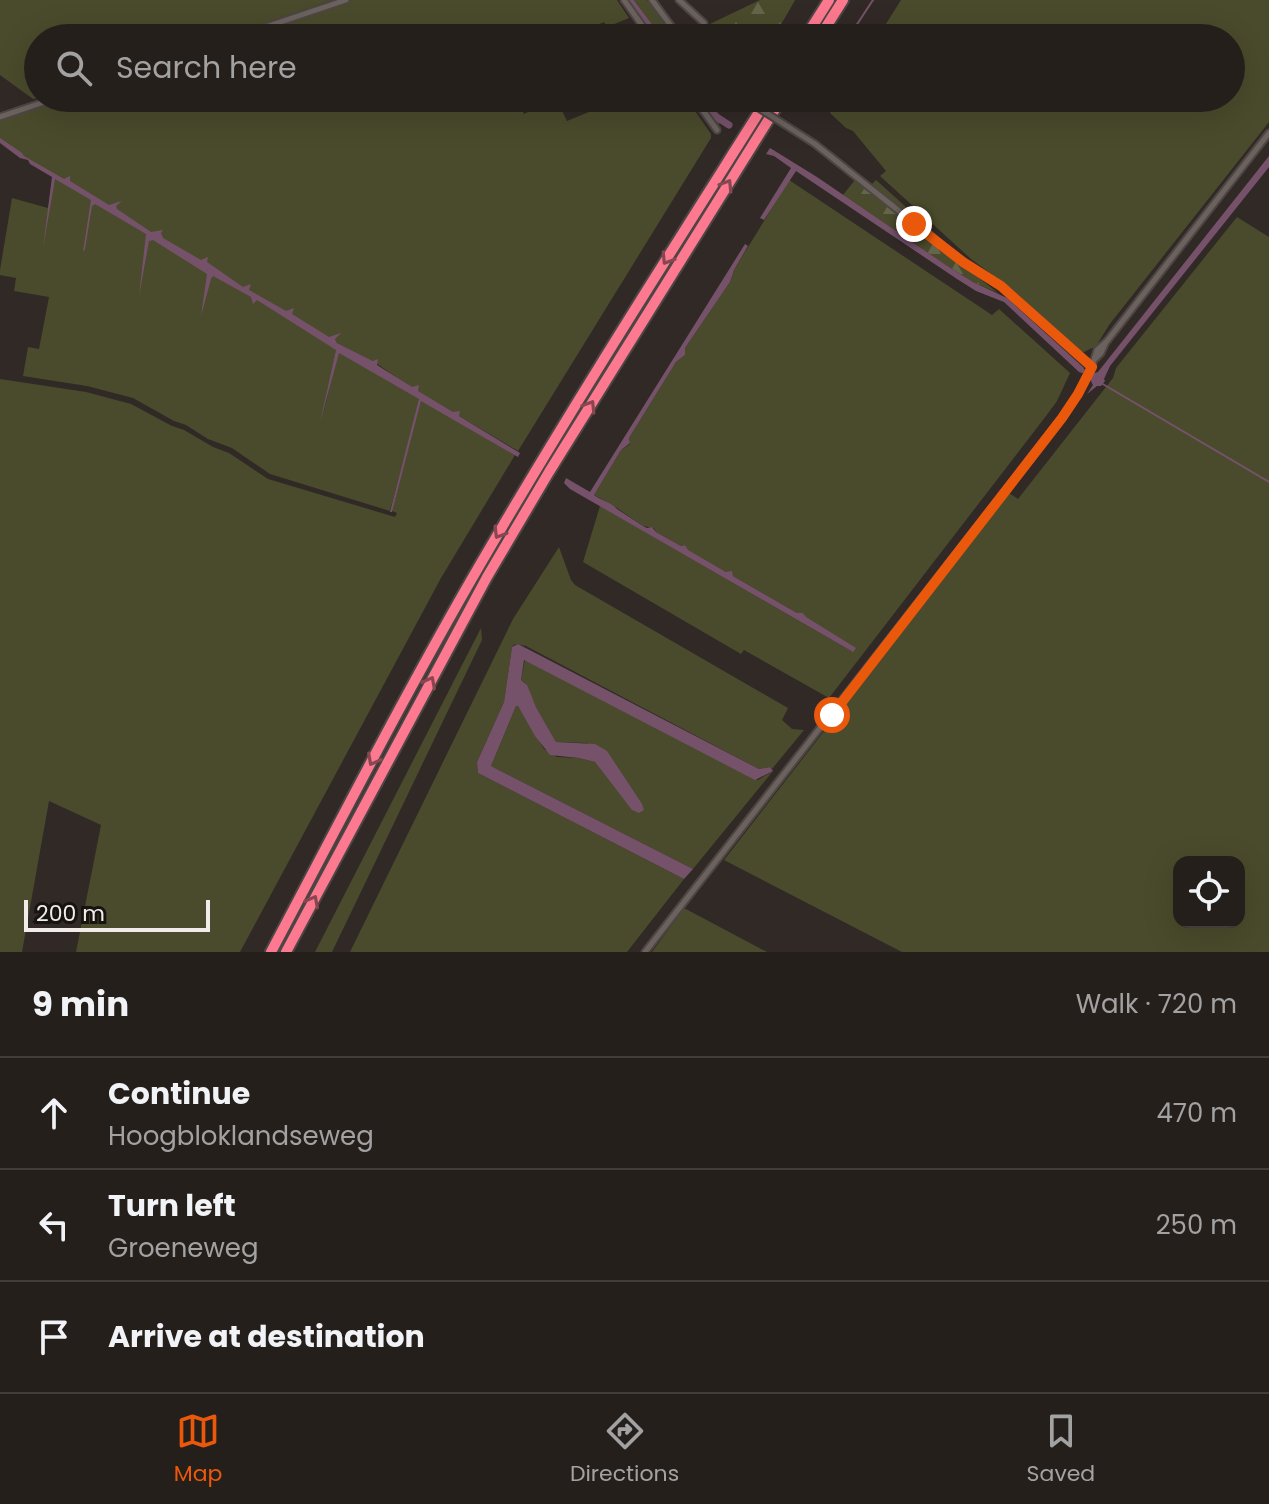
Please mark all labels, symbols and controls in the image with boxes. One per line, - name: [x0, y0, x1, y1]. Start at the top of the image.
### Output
- search box: [24, 24, 1245, 112]
- icon: search: [52, 46, 96, 90]
- text: Search here: [116, 46, 297, 89]
- one-way arrow: [718, 179, 733, 194]
- route end: [896, 206, 932, 242]
- one-way arrow: [661, 250, 676, 265]
- one-way arrow: [580, 400, 595, 414]
- one-way arrow: [493, 524, 509, 539]
- one-way arrow: [420, 676, 435, 690]
- route start: [814, 697, 850, 733]
- one-way arrow: [367, 752, 382, 767]
- map controls: [1173, 856, 1245, 928]
- button: locate: [1173, 856, 1245, 928]
- one-way arrow: [304, 894, 319, 909]
- scale bar: [24, 896, 210, 932]
- text: 200 m: [36, 898, 105, 929]
- text: 9 min: [32, 980, 129, 1028]
- text: Walk · 720 m: [1076, 986, 1237, 1022]
- text: Continue: [108, 1072, 250, 1115]
- icon: ahead: [32, 1091, 76, 1135]
- text: 470 m: [1156, 1095, 1237, 1131]
- text: Hoogbloklandseweg: [108, 1118, 374, 1154]
- text: Turn left: [108, 1184, 236, 1227]
- icon: left: [32, 1203, 76, 1247]
- text: 250 m: [1156, 1207, 1237, 1243]
- text: Groeneweg: [108, 1230, 258, 1266]
- icon: arrive: [32, 1315, 76, 1359]
- text: Arrive at destination: [108, 1315, 425, 1358]
- tab: Map: [174, 1409, 222, 1490]
- tab: Directions: [570, 1409, 679, 1490]
- tab: Saved: [1027, 1409, 1095, 1490]

